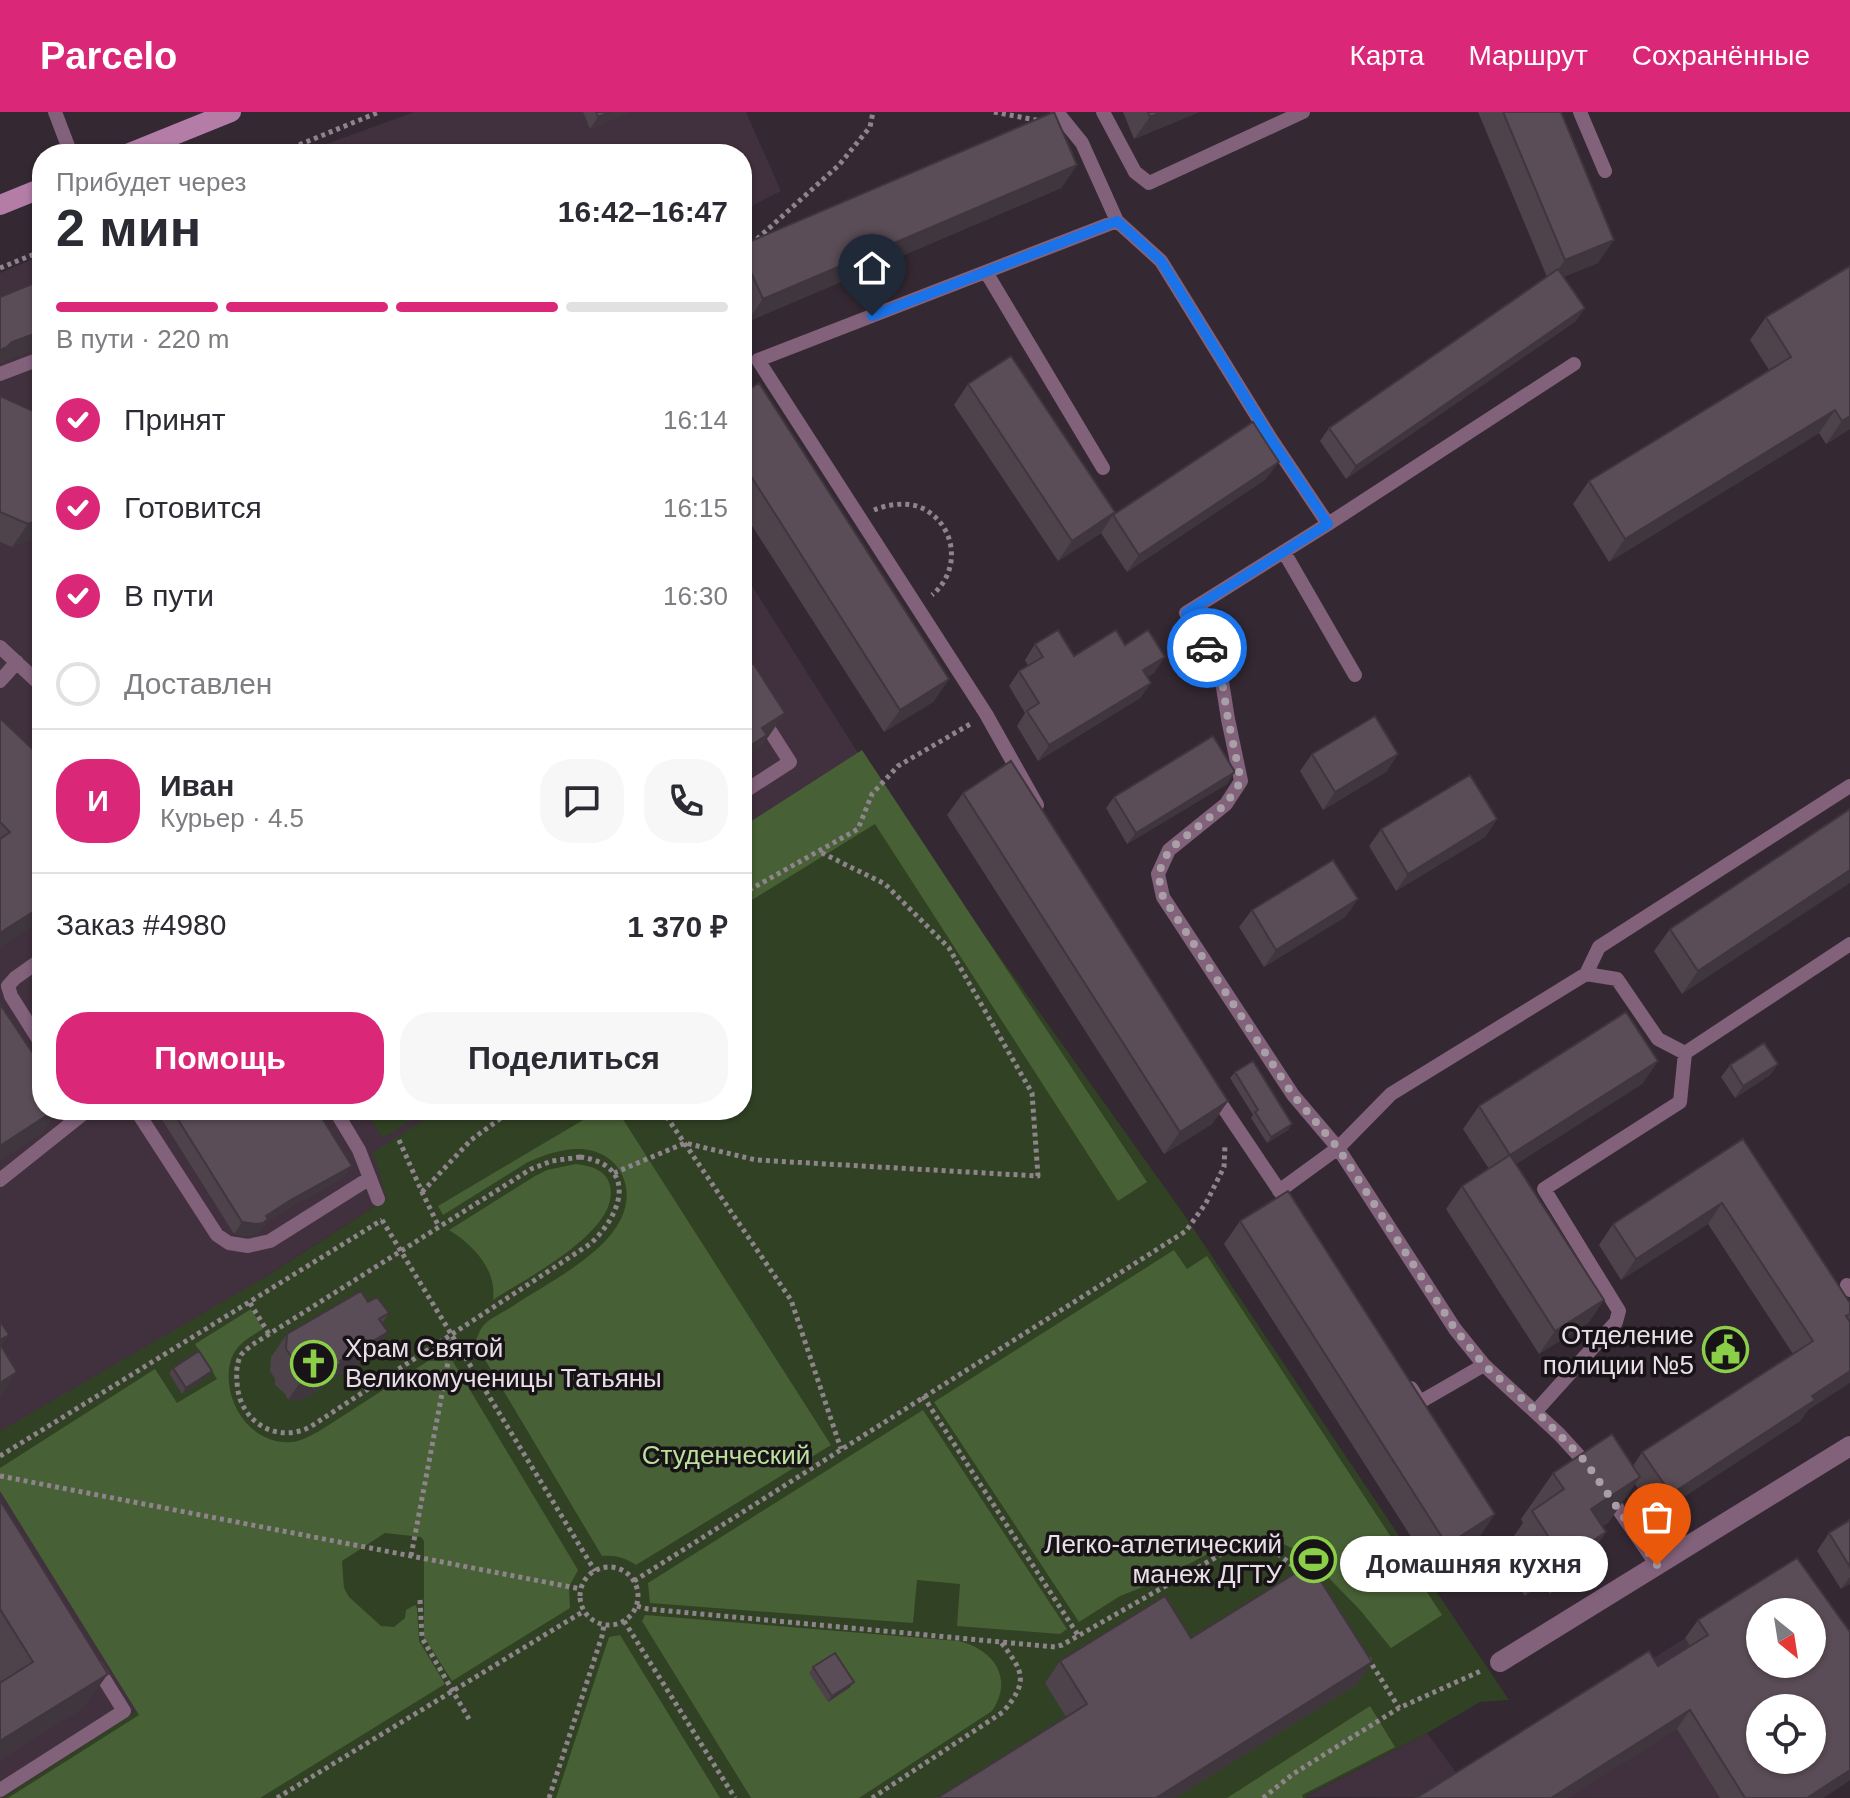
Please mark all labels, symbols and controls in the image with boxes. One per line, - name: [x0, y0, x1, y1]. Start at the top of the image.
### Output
- text: Parcelo: [40, 35, 177, 77]
- text: Карта: [1349, 40, 1424, 71]
- text: Маршрут: [1468, 40, 1588, 71]
- text: Сохранённые: [1632, 40, 1810, 71]
- text: Прибудет через: [56, 167, 246, 197]
- text: 16:42–16:47: [558, 195, 728, 228]
- text: 2 мин: [56, 199, 201, 257]
- pin: [838, 234, 906, 316]
- icon: home: [850, 246, 894, 290]
- text: В пути · 220 m: [56, 324, 229, 354]
- icon: check: [56, 398, 100, 442]
- text: Принят: [124, 403, 226, 436]
- text: 16:14: [663, 405, 728, 435]
- icon: check: [56, 486, 100, 530]
- text: Готовится: [124, 491, 262, 524]
- text: 16:15: [663, 493, 728, 523]
- icon: check: [56, 574, 100, 618]
- text: В пути: [124, 579, 214, 612]
- text: 16:30: [663, 581, 728, 611]
- courier: [1167, 608, 1247, 688]
- icon: car: [1185, 626, 1229, 670]
- text: Доставлен: [124, 667, 272, 700]
- button: chat: [540, 759, 624, 843]
- button: phone: [644, 759, 728, 843]
- text: Иван: [160, 769, 234, 802]
- text: И: [87, 784, 109, 817]
- text: Курьер · 4.5: [160, 803, 304, 833]
- text: Заказ #4980: [56, 908, 226, 941]
- text: 1 370 ₽: [627, 910, 728, 943]
- button: Помощь: [56, 1012, 384, 1104]
- button: Поделиться: [400, 1012, 728, 1104]
- place label: Отделение полиции №5: [1543, 1320, 1694, 1380]
- public building icon: Отделение полиции №5: [1701, 1326, 1749, 1374]
- place label: Храм Святой Великомученицы Татьяны: [345, 1333, 662, 1393]
- church icon: Храм Святой Великомученицы Татьяны: [290, 1339, 338, 1387]
- park label: Студенческий: [642, 1440, 810, 1470]
- pin: [1623, 1483, 1691, 1565]
- icon: bag: [1635, 1495, 1679, 1539]
- place label: Легко-атлетический манеж ДГТУ: [1044, 1529, 1282, 1589]
- sports icon: Легко-атлетический манеж ДГТУ: [1289, 1535, 1337, 1583]
- callout: Домашняя кухня: [1341, 1537, 1609, 1593]
- text: Домашняя кухня: [1366, 1549, 1582, 1579]
- north arrow: [1746, 1598, 1826, 1678]
- map controls: [1746, 1598, 1826, 1774]
- button: locate: [1746, 1694, 1826, 1774]

